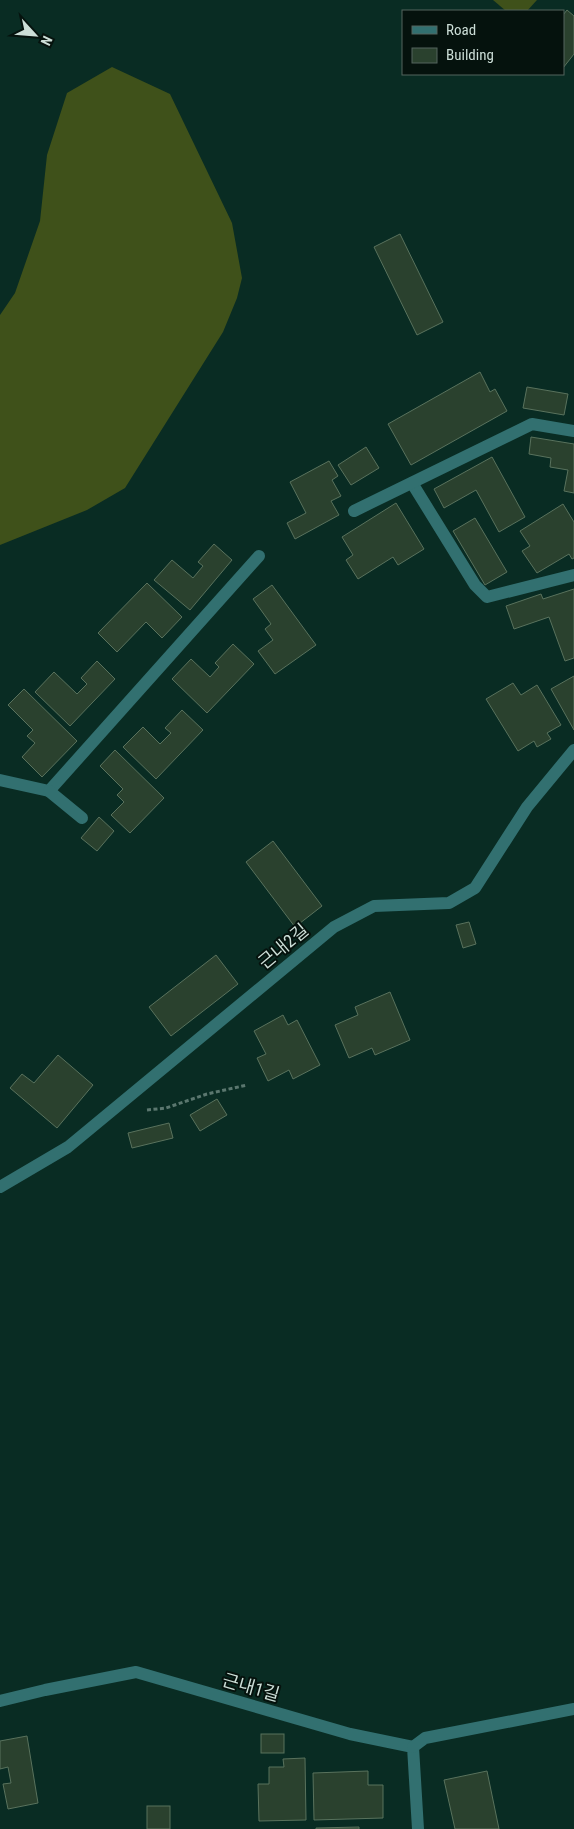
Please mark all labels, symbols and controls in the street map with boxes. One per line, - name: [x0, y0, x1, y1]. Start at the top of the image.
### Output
- north arrow: [10, 10, 60, 60]
- legend: [402, 10, 564, 75]
- text: Road: [446, 21, 476, 39]
- text: N: [38, 33, 56, 48]
- text: Building: [446, 46, 494, 64]
- street label: 근내2길: [254, 919, 312, 973]
- street label: 근내1길: [220, 1669, 282, 1705]

